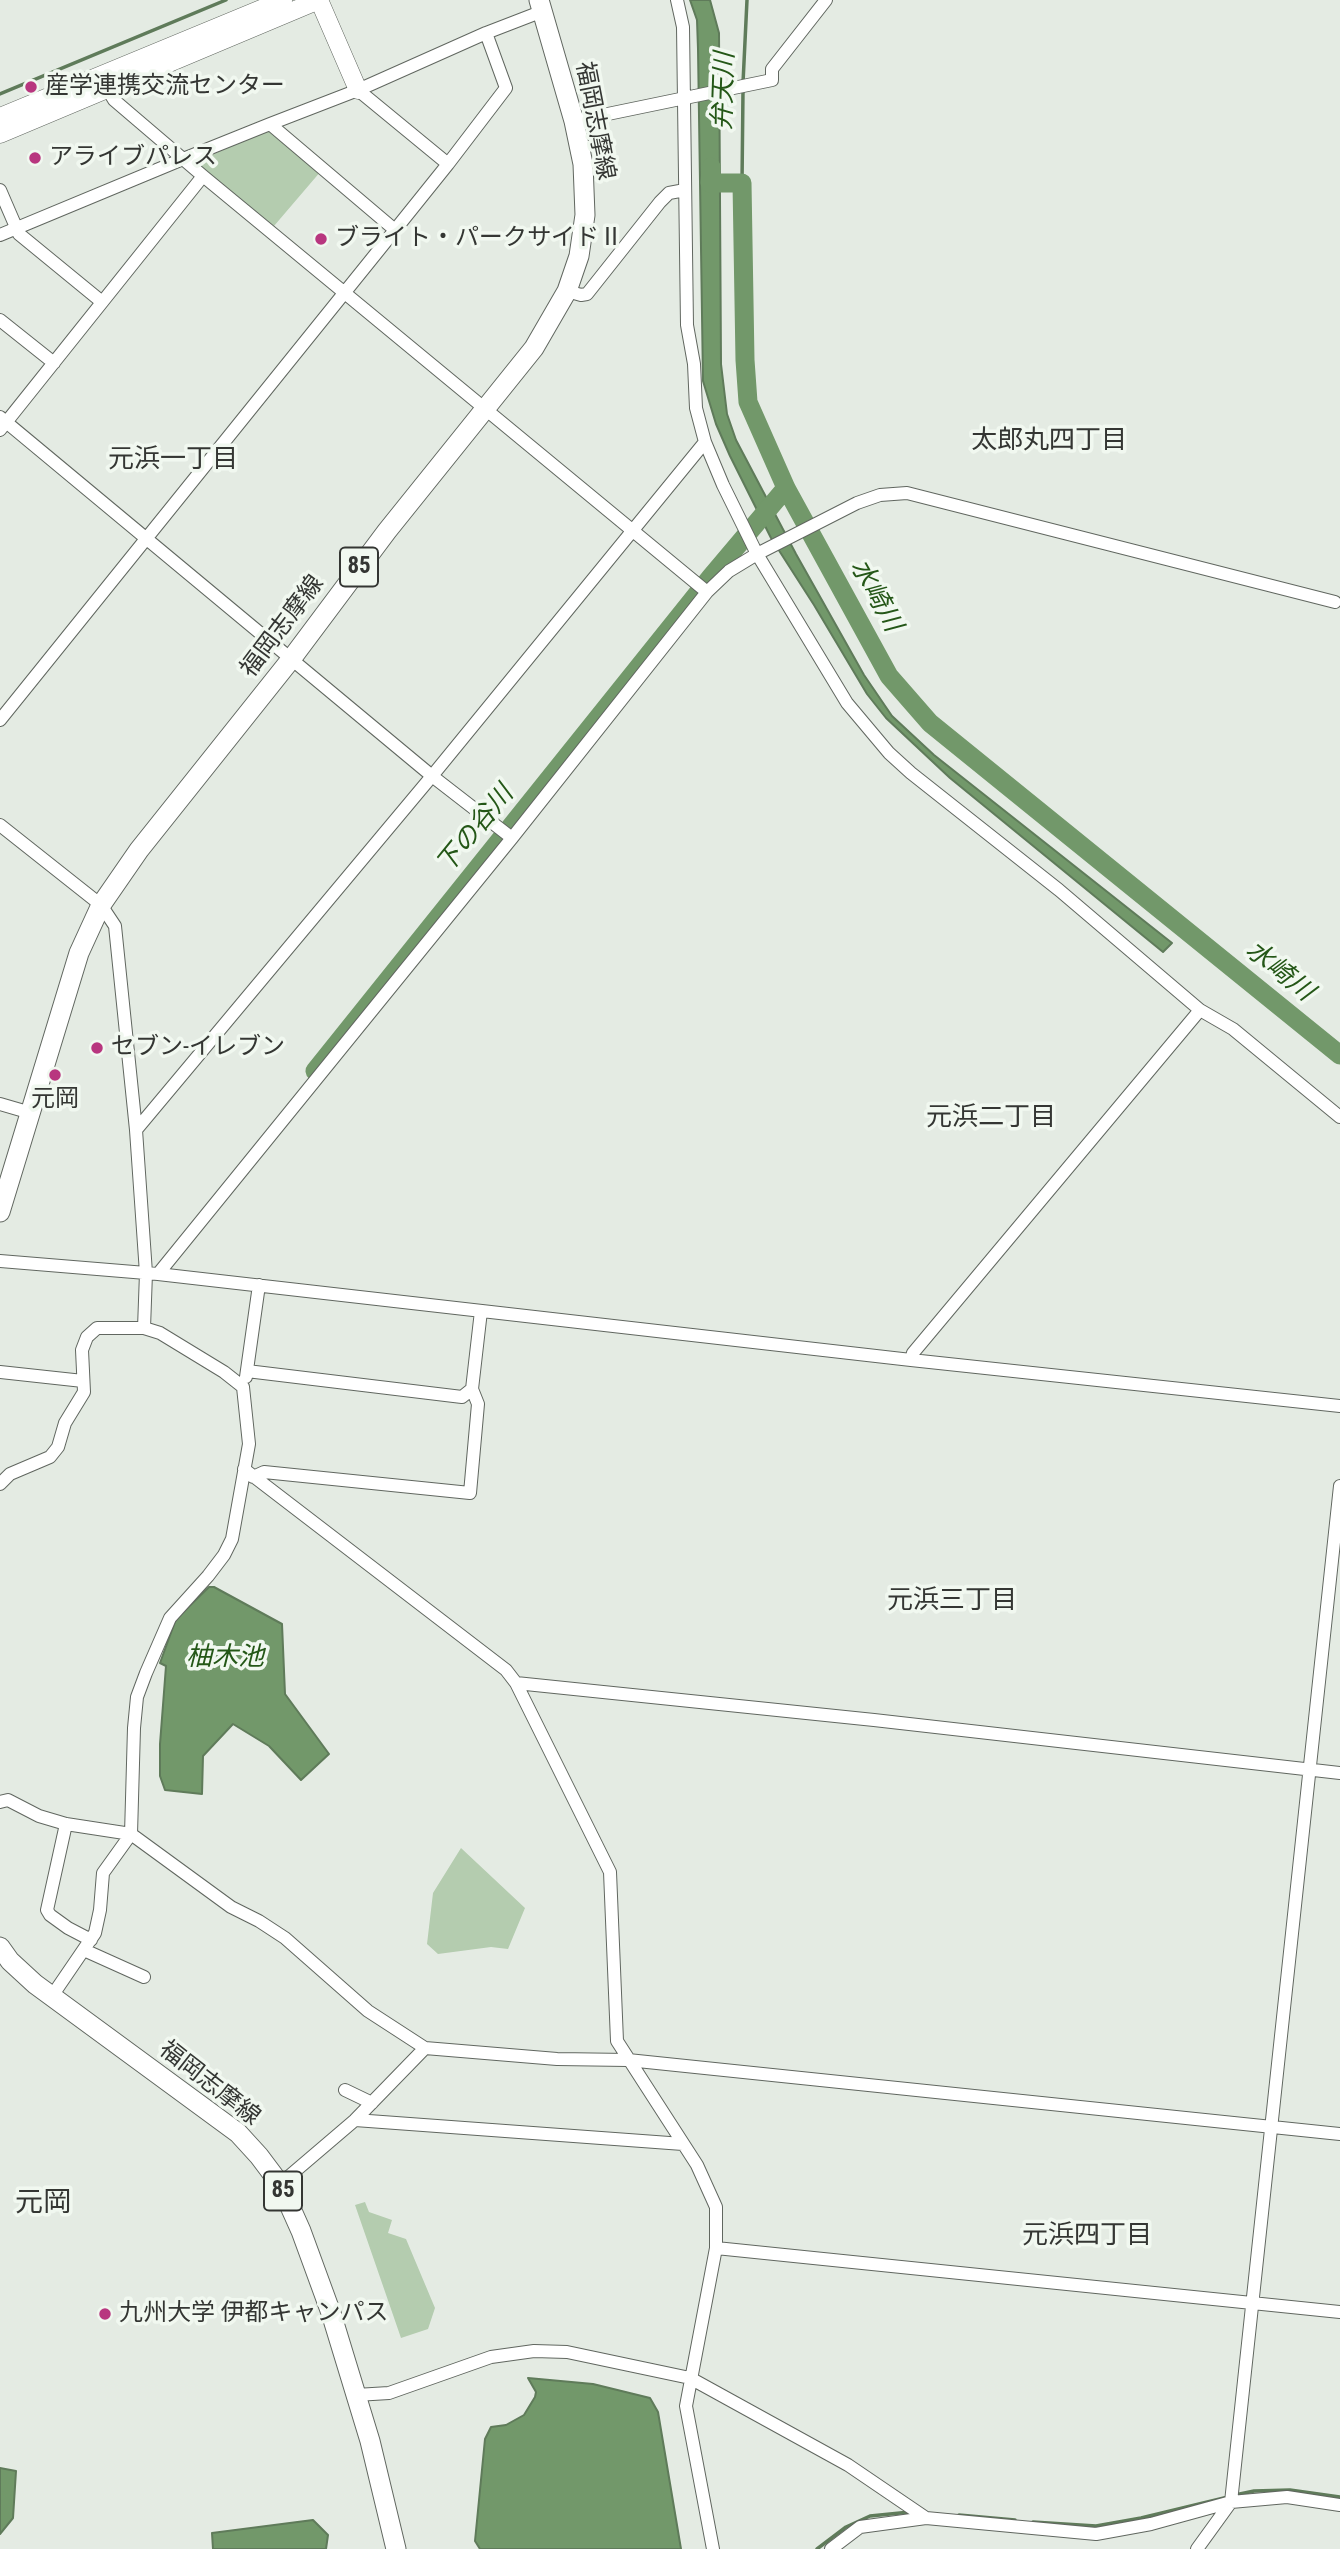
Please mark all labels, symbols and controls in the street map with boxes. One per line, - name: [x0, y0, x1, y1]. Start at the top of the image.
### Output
- water label: 弁天川: [708, 51, 742, 131]
- street label: 福岡志摩線: [568, 59, 620, 183]
- place label: 産学連携交流センター: [45, 73, 285, 101]
- marker: 産学連携交流センター: [23, 79, 39, 95]
- place label: アライブパレス: [49, 144, 217, 172]
- marker: アライブパレス: [27, 150, 43, 166]
- place label: ブライト・パークサイドⅡ: [335, 225, 623, 253]
- marker: ブライト・パークサイドⅡ: [313, 231, 329, 247]
- district label: 太郎丸四丁目: [971, 425, 1127, 457]
- district label: 元浜一丁目: [108, 444, 238, 476]
- road number: 85: [340, 548, 378, 586]
- water label: 水崎川: [842, 554, 908, 638]
- street label: 福岡志摩線: [235, 570, 331, 684]
- water label: 下の谷川: [431, 780, 521, 880]
- water label: 水崎川: [1239, 935, 1319, 1009]
- place label: セブン-イレブン: [111, 1034, 285, 1062]
- marker: セブン-イレブン: [89, 1040, 105, 1056]
- marker: 元岡: [47, 1067, 63, 1083]
- place label: 元岡: [31, 1086, 79, 1114]
- district label: 元浜二丁目: [926, 1102, 1056, 1134]
- district label: 元浜三丁目: [887, 1585, 1017, 1617]
- water label: 柚木池: [186, 1642, 264, 1674]
- street label: 福岡志摩線: [153, 2036, 265, 2132]
- road number: 85: [264, 2172, 302, 2210]
- district label: 元岡: [15, 2187, 71, 2221]
- district label: 元浜四丁目: [1022, 2220, 1152, 2252]
- place label: 九州大学 伊都キャンパス: [119, 2300, 389, 2328]
- marker: 九州大学 伊都キャンパス: [97, 2306, 113, 2322]

